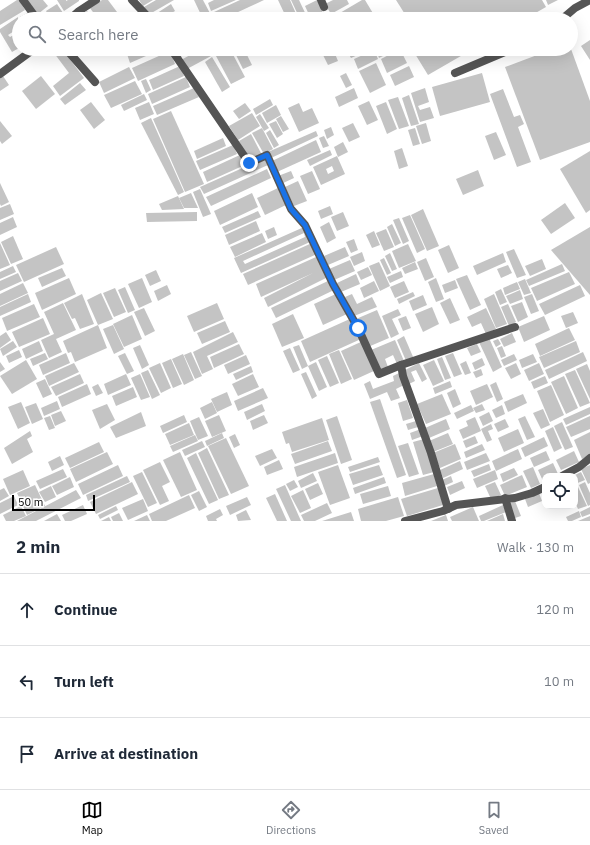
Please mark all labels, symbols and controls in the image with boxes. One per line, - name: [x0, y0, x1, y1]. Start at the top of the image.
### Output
- search box: [12, 12, 578, 56]
- icon: search: [26, 23, 48, 45]
- text: Search here: [58, 25, 138, 44]
- route end: [240, 154, 258, 172]
- route start: [349, 319, 367, 337]
- map controls: [542, 473, 578, 509]
- button: locate: [542, 473, 578, 509]
- scale bar: [12, 493, 95, 512]
- text: 50 m: [18, 495, 43, 509]
- text: 2 min: [16, 536, 60, 558]
- text: Walk · 130 m: [497, 539, 574, 556]
- icon: ahead: [16, 599, 38, 621]
- text: Continue: [54, 600, 118, 619]
- text: 120 m: [536, 601, 574, 618]
- icon: left: [16, 671, 38, 693]
- text: Turn left: [54, 672, 114, 691]
- text: 10 m: [544, 673, 574, 690]
- icon: arrive: [16, 743, 38, 765]
- text: Arrive at destination: [54, 744, 198, 763]
- tab: Map: [81, 799, 103, 837]
- tab: Directions: [266, 799, 316, 837]
- tab: Saved: [479, 799, 509, 837]

